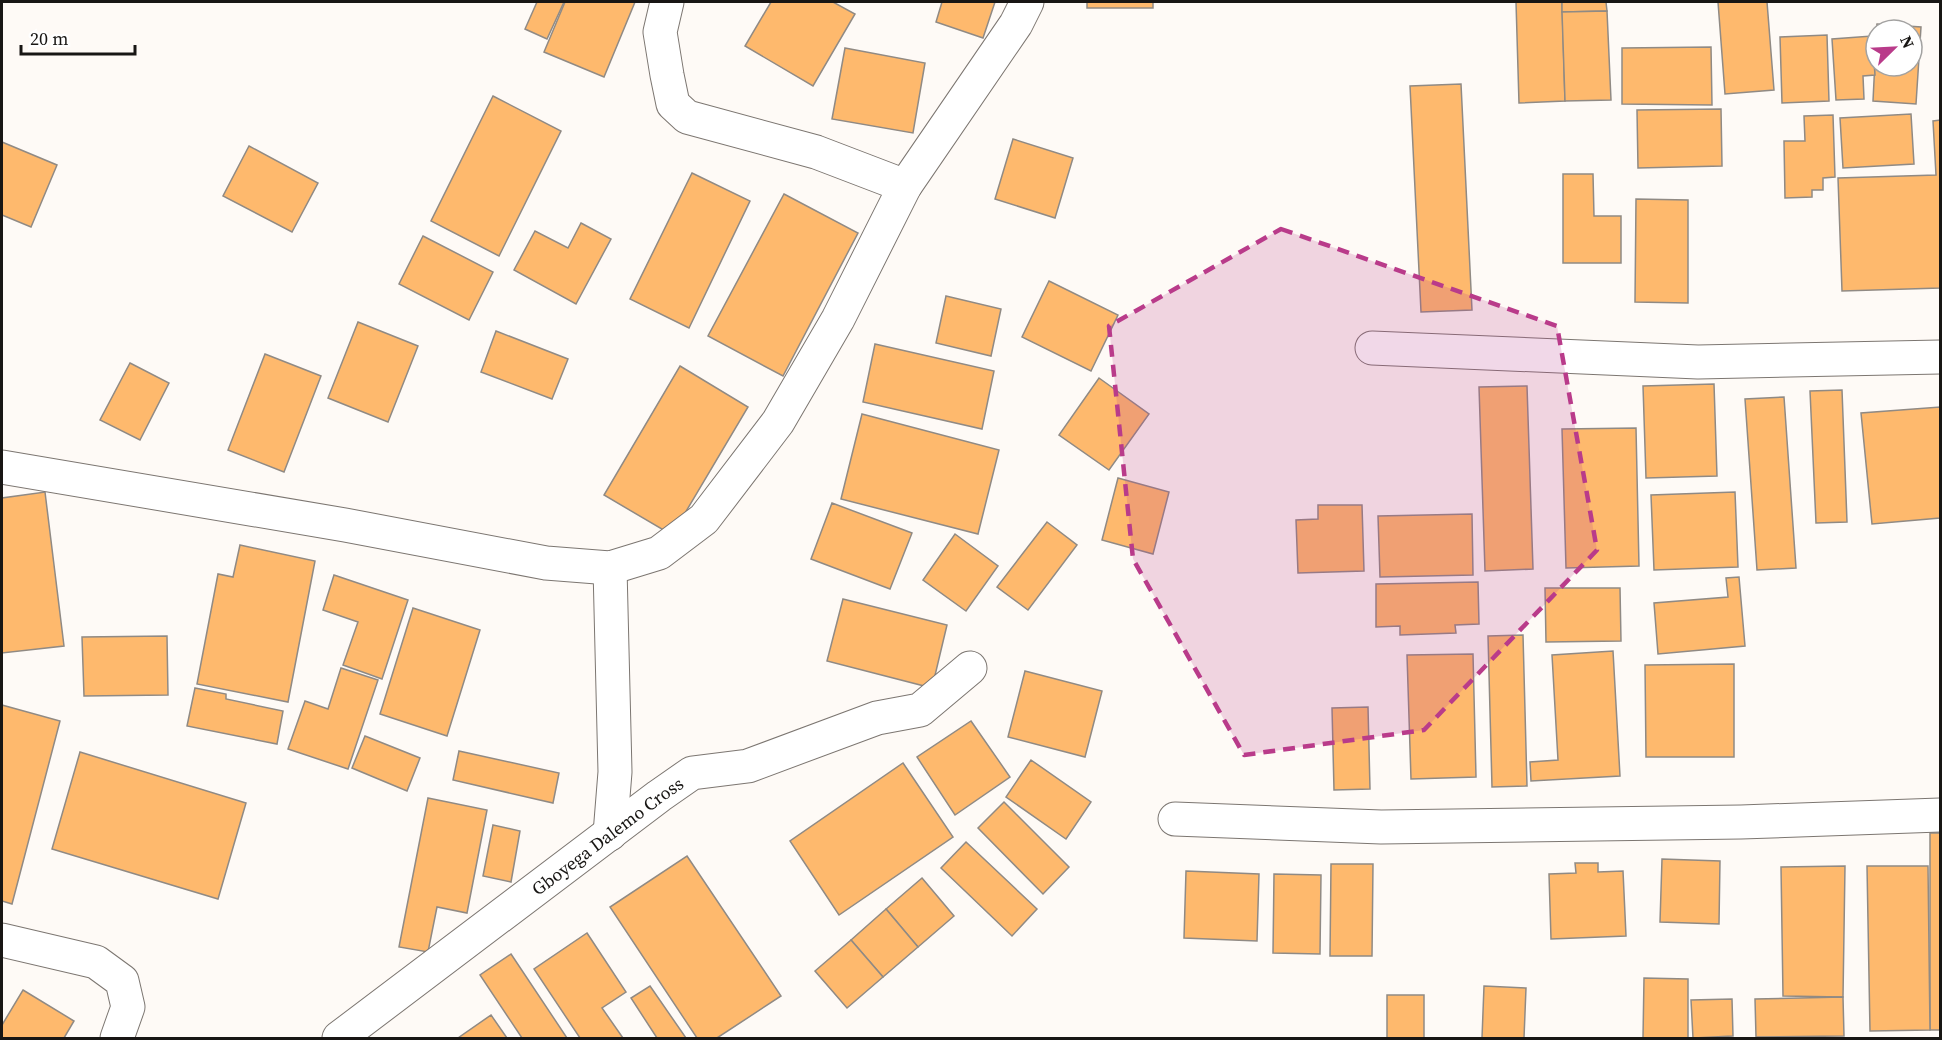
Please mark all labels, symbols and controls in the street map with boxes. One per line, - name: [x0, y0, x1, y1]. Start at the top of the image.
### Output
- scale bar: [21, 18, 135, 56]
- north arrow: [1864, 18, 1924, 78]
- text: 20 m: [30, 26, 68, 51]
- text: N: [1895, 32, 1920, 52]
- street label: Gboyega Dalemo Cross: [526, 770, 688, 901]

